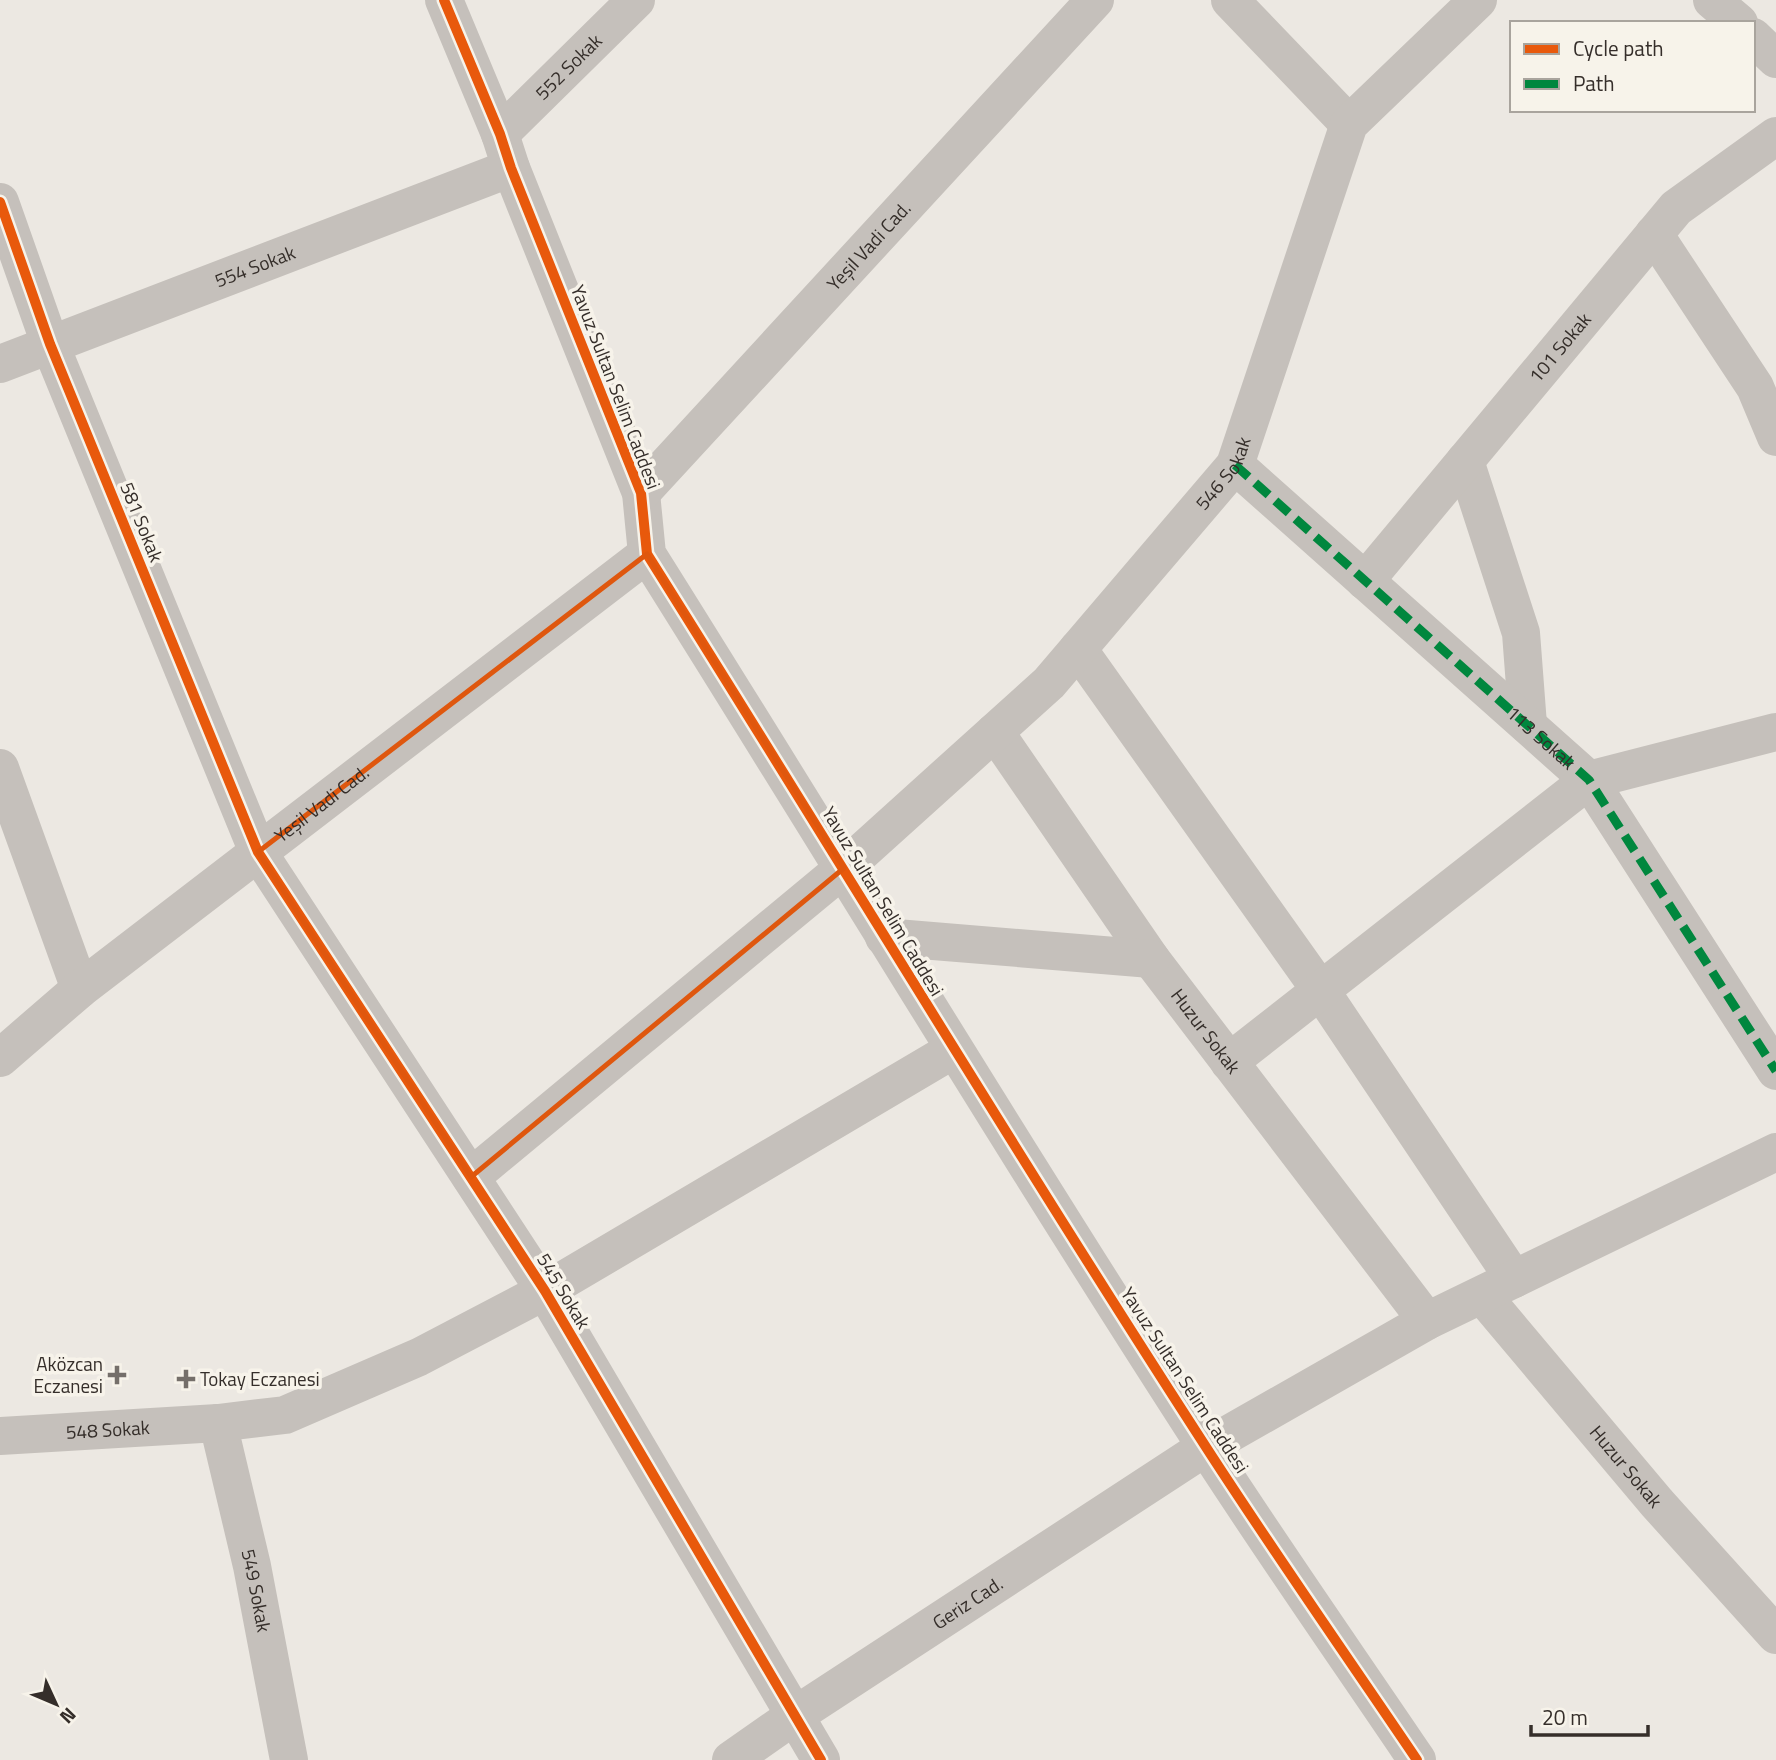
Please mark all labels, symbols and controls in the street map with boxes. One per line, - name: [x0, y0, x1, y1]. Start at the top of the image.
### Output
- legend: [1510, 21, 1755, 112]
- street label: 552 Sokak: [528, 26, 608, 106]
- text: Cycle path: [1573, 32, 1664, 64]
- text: Path: [1573, 67, 1615, 99]
- street label: Yeşil Vadi Cad.: [819, 194, 917, 297]
- street label: 554 Sokak: [210, 237, 299, 294]
- street label: Yavuz Sultan Selim Caddesi: [564, 280, 669, 493]
- street label: 101 Sokak: [1521, 306, 1597, 389]
- street label: 546 Sokak: [1188, 433, 1257, 516]
- street label: 581 Sokak: [113, 477, 172, 566]
- street label: 113 Sokak: [1501, 698, 1583, 776]
- street label: Yeşil Vadi Cad.: [268, 758, 375, 849]
- street label: Yavuz Sultan Selim Caddesi: [815, 800, 952, 1001]
- street label: Huzur Sokak: [1164, 982, 1248, 1079]
- street label: 545 Sokak: [530, 1247, 599, 1334]
- street label: Yavuz Sultan Selim Caddesi: [1114, 1281, 1257, 1479]
- place label: Aközcan Eczanesi: [33, 1349, 103, 1400]
- place label: Tokay Eczanesi: [200, 1364, 320, 1393]
- marker: Aközcan Eczanesi: [109, 1367, 125, 1383]
- marker: Tokay Eczanesi: [178, 1371, 194, 1387]
- street label: 548 Sokak: [65, 1412, 151, 1446]
- street label: Huzur Sokak: [1583, 1418, 1670, 1514]
- street label: 549 Sokak: [234, 1546, 279, 1635]
- street label: Geriz Cad.: [926, 1569, 1008, 1636]
- north arrow: [21, 1669, 91, 1739]
- scale bar: [1531, 1694, 1648, 1738]
- text: N: [54, 1701, 84, 1731]
- text: 20 m: [1542, 1701, 1588, 1733]

